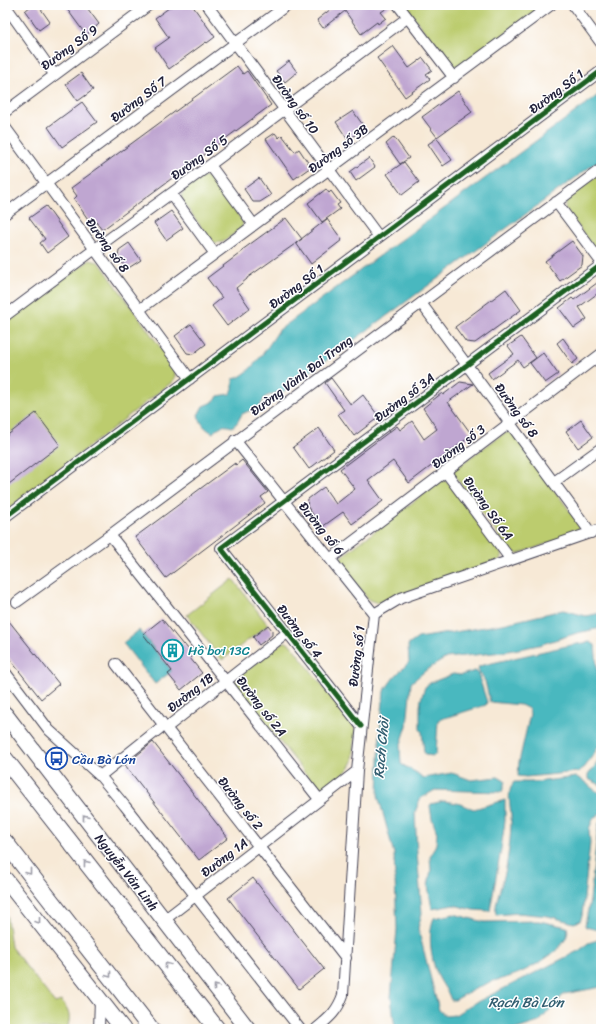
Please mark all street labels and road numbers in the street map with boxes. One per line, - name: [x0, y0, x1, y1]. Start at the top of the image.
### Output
- street label: Đường Số 9: [36, 19, 103, 76]
- street label: Đường Số 1: [524, 63, 589, 120]
- street label: Đường Số 7: [105, 69, 173, 128]
- street label: Đường số 10: [266, 69, 325, 139]
- street label: Đường số 3B: [303, 118, 374, 179]
- street label: Đường Số 5: [166, 129, 233, 186]
- street label: Đường số 8: [80, 213, 136, 278]
- street label: Đường Số 1: [264, 258, 329, 315]
- street label: Đường Vành Đai Trong: [245, 329, 358, 422]
- street label: Đường số 3A: [369, 367, 440, 428]
- street label: Đường số 8: [489, 378, 545, 443]
- street label: Đường số 3: [426, 418, 490, 475]
- street label: Đường Số 6A: [457, 471, 520, 545]
- street label: Đường số 6: [293, 497, 350, 560]
- street label: Đường số 4: [271, 599, 328, 664]
- street label: Đường số 1: [341, 624, 372, 688]
- street label: Đường 1B: [162, 667, 219, 718]
- street label: Đường số 2A: [230, 671, 293, 742]
- street label: Đường số 2: [212, 771, 269, 836]
- street label: Nguyễn Văn Linh: [89, 828, 165, 916]
- street label: Đường 1A: [196, 832, 253, 883]

